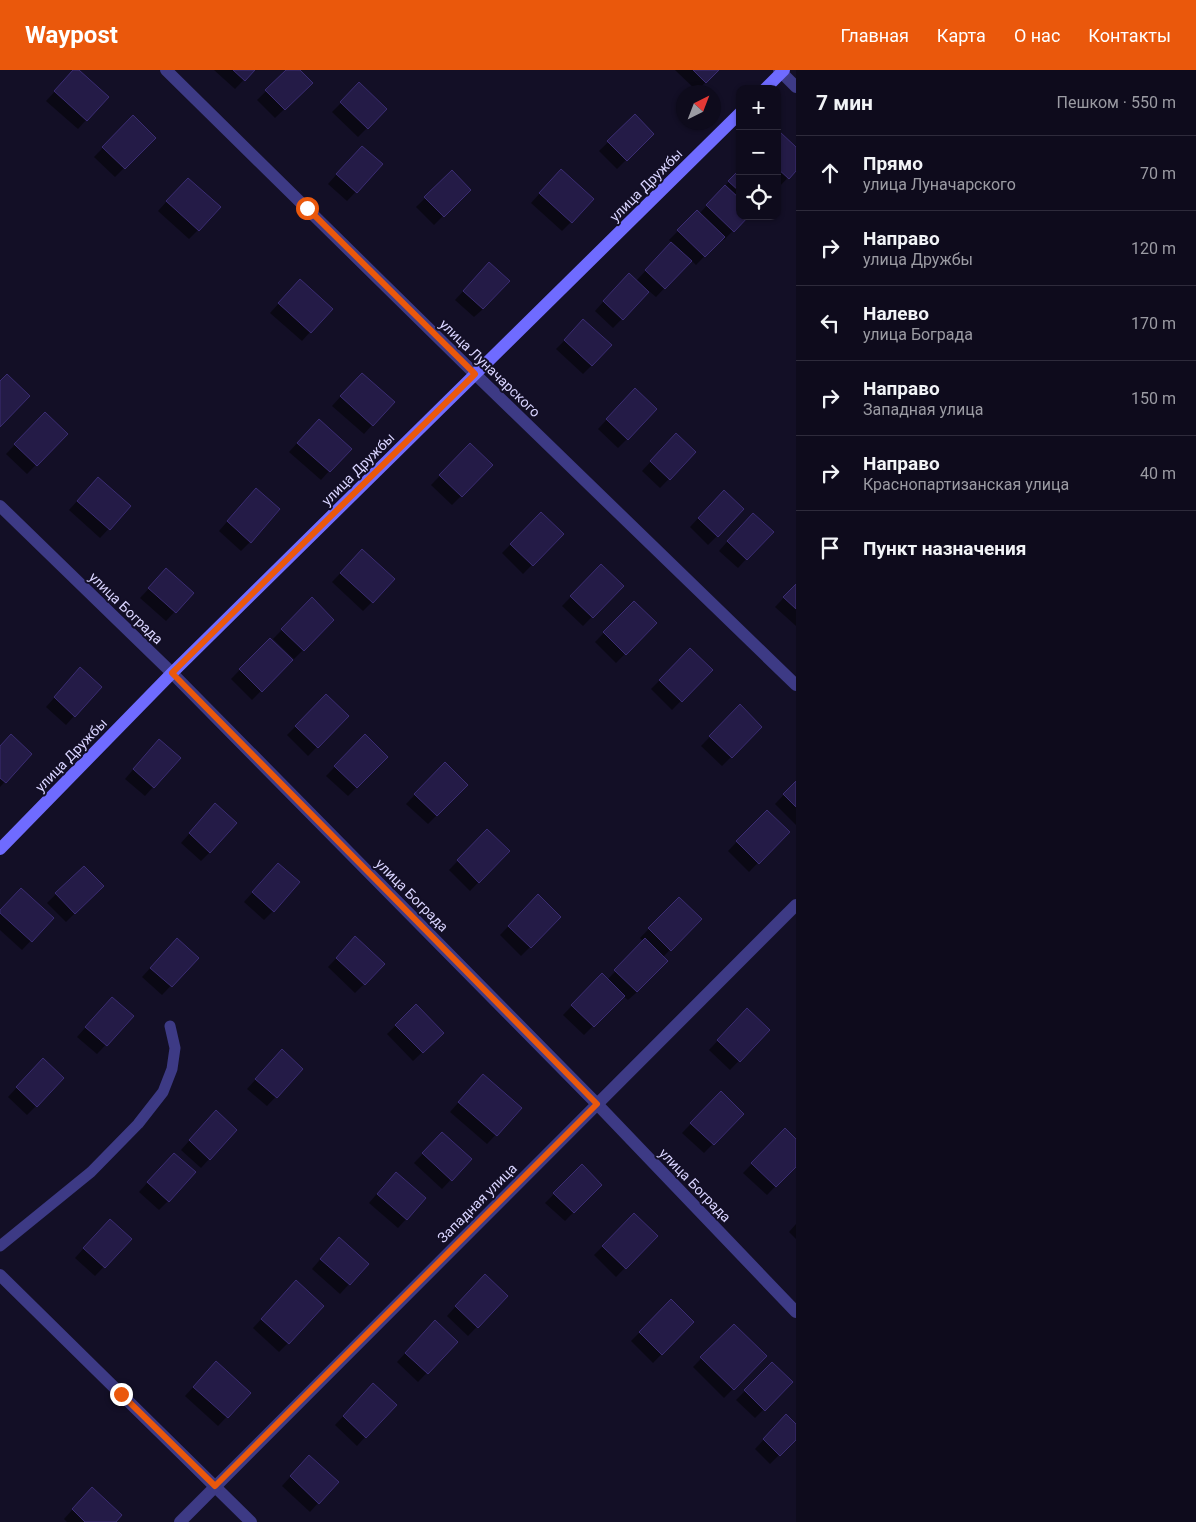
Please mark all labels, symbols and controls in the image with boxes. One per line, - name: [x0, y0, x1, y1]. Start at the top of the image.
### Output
- text: Waypost: [25, 21, 118, 49]
- text: Главная: [840, 25, 909, 46]
- text: Карта: [937, 25, 986, 46]
- text: О нас: [1014, 25, 1060, 46]
- text: Контакты: [1088, 25, 1171, 46]
- north arrow: [676, 85, 721, 130]
- map controls: [736, 85, 781, 220]
- button: +: [736, 85, 781, 130]
- text: 7 мин: [816, 91, 873, 115]
- text: Пешком · 550 m: [1057, 93, 1176, 112]
- button: −: [736, 130, 781, 175]
- street label: улица Дружбы: [606, 145, 686, 225]
- text: Прямо: [863, 152, 923, 175]
- icon: ahead: [816, 159, 844, 187]
- text: 70 m: [1140, 164, 1176, 183]
- button: locate: [736, 175, 781, 220]
- text: улица Луначарского: [863, 175, 1016, 194]
- route start: [296, 197, 319, 220]
- text: Направо: [863, 227, 940, 250]
- icon: right: [816, 234, 844, 262]
- text: 120 m: [1131, 239, 1176, 258]
- text: улица Дружбы: [863, 250, 973, 269]
- text: Налево: [863, 302, 929, 325]
- icon: left: [816, 309, 844, 337]
- text: 170 m: [1131, 314, 1176, 333]
- street label: улица Луначарского: [436, 316, 544, 420]
- text: улица Бограда: [863, 325, 973, 344]
- text: Направо: [863, 377, 940, 400]
- icon: right: [816, 384, 844, 412]
- text: 150 m: [1131, 389, 1176, 408]
- text: Западная улица: [863, 400, 983, 419]
- street label: улица Дружбы: [318, 429, 398, 509]
- text: Направо: [863, 452, 940, 475]
- icon: right: [816, 459, 844, 487]
- text: 40 m: [1140, 464, 1176, 483]
- text: Краснопартизанская улица: [863, 475, 1069, 494]
- icon: arrive: [816, 534, 844, 562]
- text: Пункт назначения: [863, 537, 1026, 560]
- street label: улица Бограда: [86, 569, 166, 647]
- street label: улица Дружбы: [32, 715, 110, 795]
- street label: улица Бограда: [372, 855, 452, 935]
- street label: улица Бограда: [656, 1145, 734, 1225]
- street label: Западная улица: [434, 1160, 520, 1246]
- route end: [110, 1383, 133, 1406]

